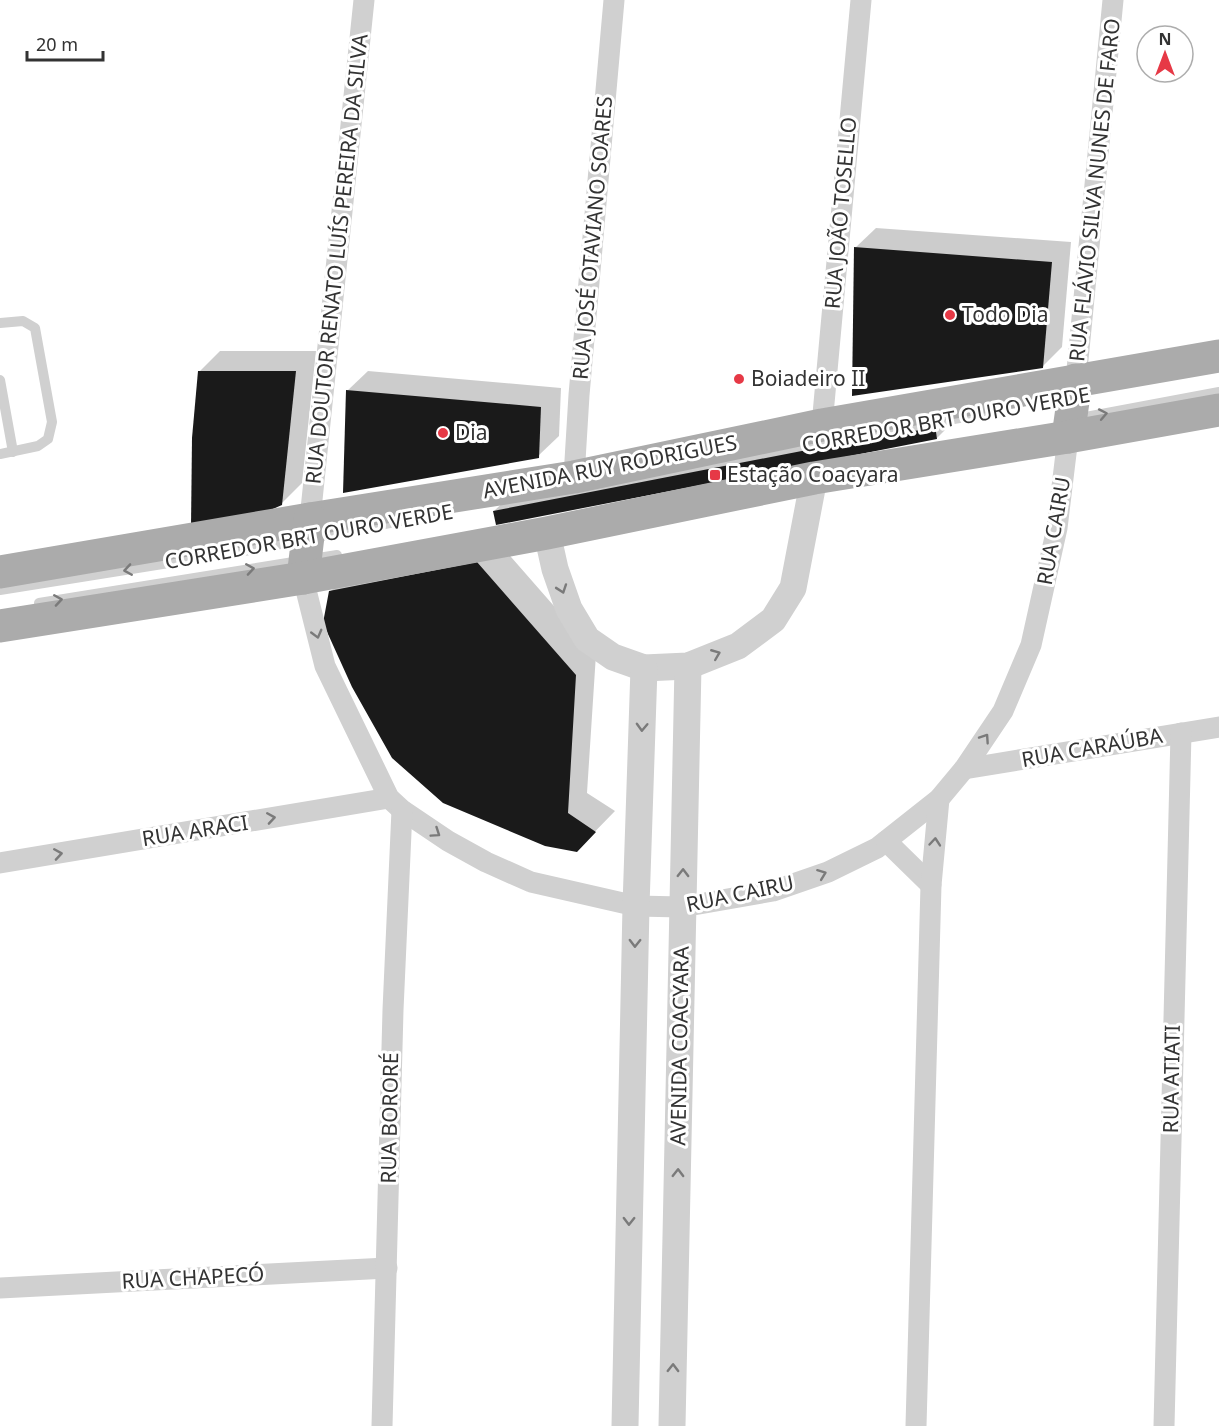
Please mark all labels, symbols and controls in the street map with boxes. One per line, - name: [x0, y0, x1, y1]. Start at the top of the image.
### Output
- street label: RUA FLÁVIO SILVA NUNES DE FARO: [1062, 17, 1126, 363]
- scale bar: [27, 24, 104, 62]
- north arrow: [1135, 24, 1195, 84]
- text: N: [1158, 28, 1172, 50]
- text: 20 m: [36, 32, 78, 56]
- street label: RUA DOUTOR RENATO LUÍS PEREIRA DA SILVA: [298, 32, 374, 485]
- street label: RUA JOSÉ OTAVIANO SOARES: [566, 95, 618, 381]
- street label: RUA JOÃO TOSELLO: [818, 116, 862, 310]
- place label: Todo Dia: [962, 300, 1049, 328]
- marker: Todo Dia: [943, 308, 957, 322]
- place label: Boiadeiro II: [751, 364, 865, 392]
- marker: Boiadeiro II: [732, 372, 746, 386]
- street label: CORREDOR BRT OURO VERDE: [800, 380, 1092, 458]
- one-way arrow: [1098, 408, 1108, 421]
- place label: Dia: [455, 418, 488, 446]
- marker: Dia: [436, 426, 450, 440]
- street label: AVENIDA RUY RODRIGUES: [480, 428, 739, 504]
- place label: Estação Coacyara: [727, 460, 899, 488]
- marker: Estação Coacyara: [708, 468, 722, 482]
- street label: RUA CAIRU: [1030, 475, 1076, 587]
- street label: CORREDOR BRT OURO VERDE: [163, 497, 455, 575]
- one-way arrow: [124, 563, 133, 575]
- one-way arrow: [245, 563, 255, 576]
- one-way arrow: [554, 583, 567, 594]
- one-way arrow: [52, 594, 62, 607]
- one-way arrow: [310, 628, 322, 639]
- one-way arrow: [710, 649, 721, 661]
- street label: RUA CARAÚBA: [1019, 721, 1165, 773]
- one-way arrow: [635, 722, 648, 731]
- one-way arrow: [978, 734, 989, 745]
- street label: RUA ARACI: [140, 808, 250, 852]
- one-way arrow: [265, 812, 275, 825]
- one-way arrow: [429, 826, 440, 837]
- one-way arrow: [928, 838, 941, 847]
- one-way arrow: [53, 848, 62, 860]
- one-way arrow: [677, 868, 689, 877]
- street label: RUA CAIRU: [683, 868, 796, 918]
- one-way arrow: [816, 868, 827, 881]
- one-way arrow: [629, 938, 642, 947]
- street label: AVENIDA COACYARA: [663, 945, 695, 1146]
- street label: RUA ATIATI: [1156, 1024, 1186, 1134]
- street label: RUA BORORÉ: [374, 1052, 404, 1184]
- one-way arrow: [671, 1168, 684, 1177]
- one-way arrow: [623, 1217, 636, 1226]
- street label: RUA CHAPECÓ: [121, 1259, 265, 1295]
- one-way arrow: [667, 1363, 679, 1372]

